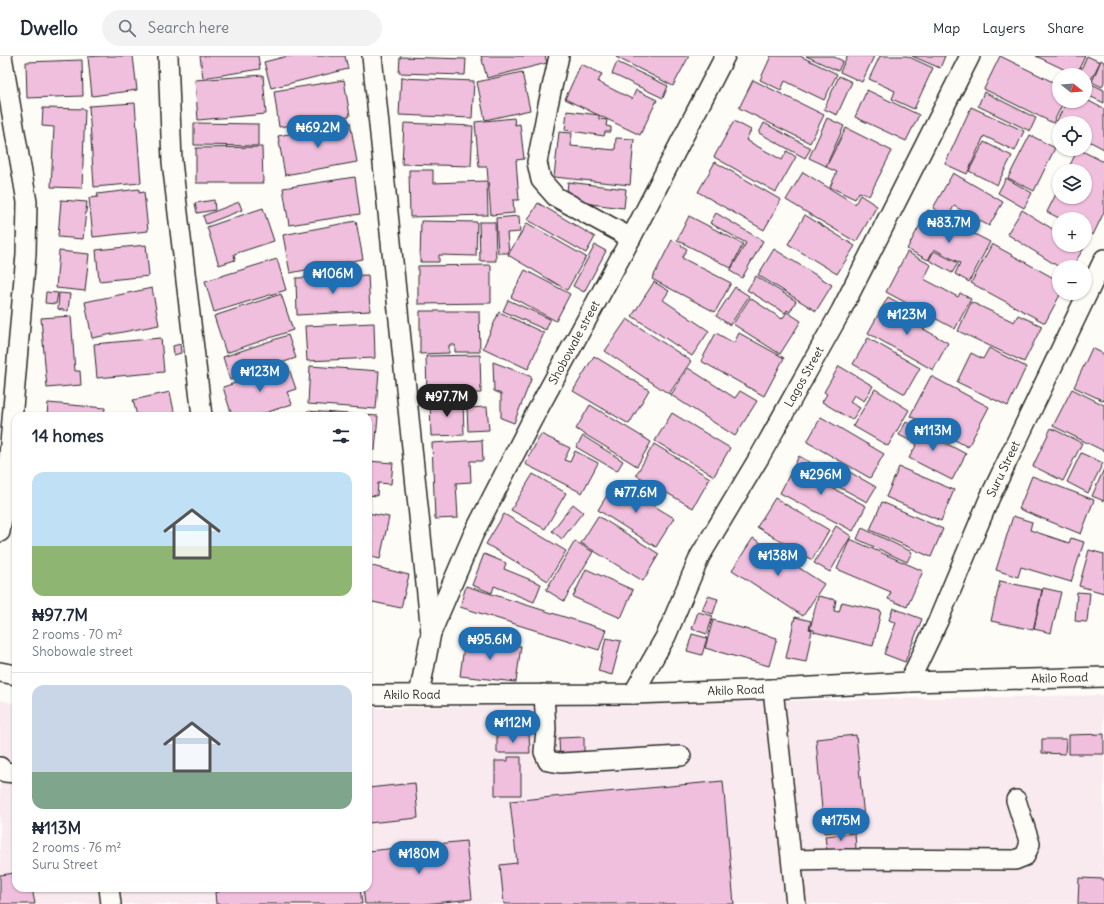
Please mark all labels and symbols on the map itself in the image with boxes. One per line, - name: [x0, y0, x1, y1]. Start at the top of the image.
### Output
- north arrow: [1052, 68, 1092, 108]
- pin: ₦69.2M: [285, 115, 351, 149]
- pin: ₦83.7M: [916, 210, 982, 244]
- pin: ₦106M: [305, 261, 361, 295]
- street label: Shobowale street: [545, 298, 603, 387]
- pin: ₦123M: [879, 302, 935, 336]
- street label: Lagos Street: [781, 344, 827, 409]
- pin: ₦123M: [232, 359, 288, 393]
- pin: ₦97.7M: [414, 384, 480, 418]
- pin: ₦113M: [905, 418, 961, 452]
- street label: Suru Street: [983, 438, 1023, 499]
- pin: ₦296M: [793, 462, 849, 496]
- pin: ₦77.6M: [603, 480, 669, 514]
- pin: ₦138M: [750, 543, 806, 577]
- pin: ₦95.6M: [457, 627, 523, 661]
- street label: Akilo Road: [1031, 669, 1088, 686]
- street label: Akilo Road: [707, 681, 765, 698]
- street label: Akilo Road: [383, 687, 441, 702]
- pin: ₦112M: [485, 710, 541, 744]
- pin: ₦175M: [813, 808, 869, 842]
- pin: ₦180M: [391, 841, 447, 875]

